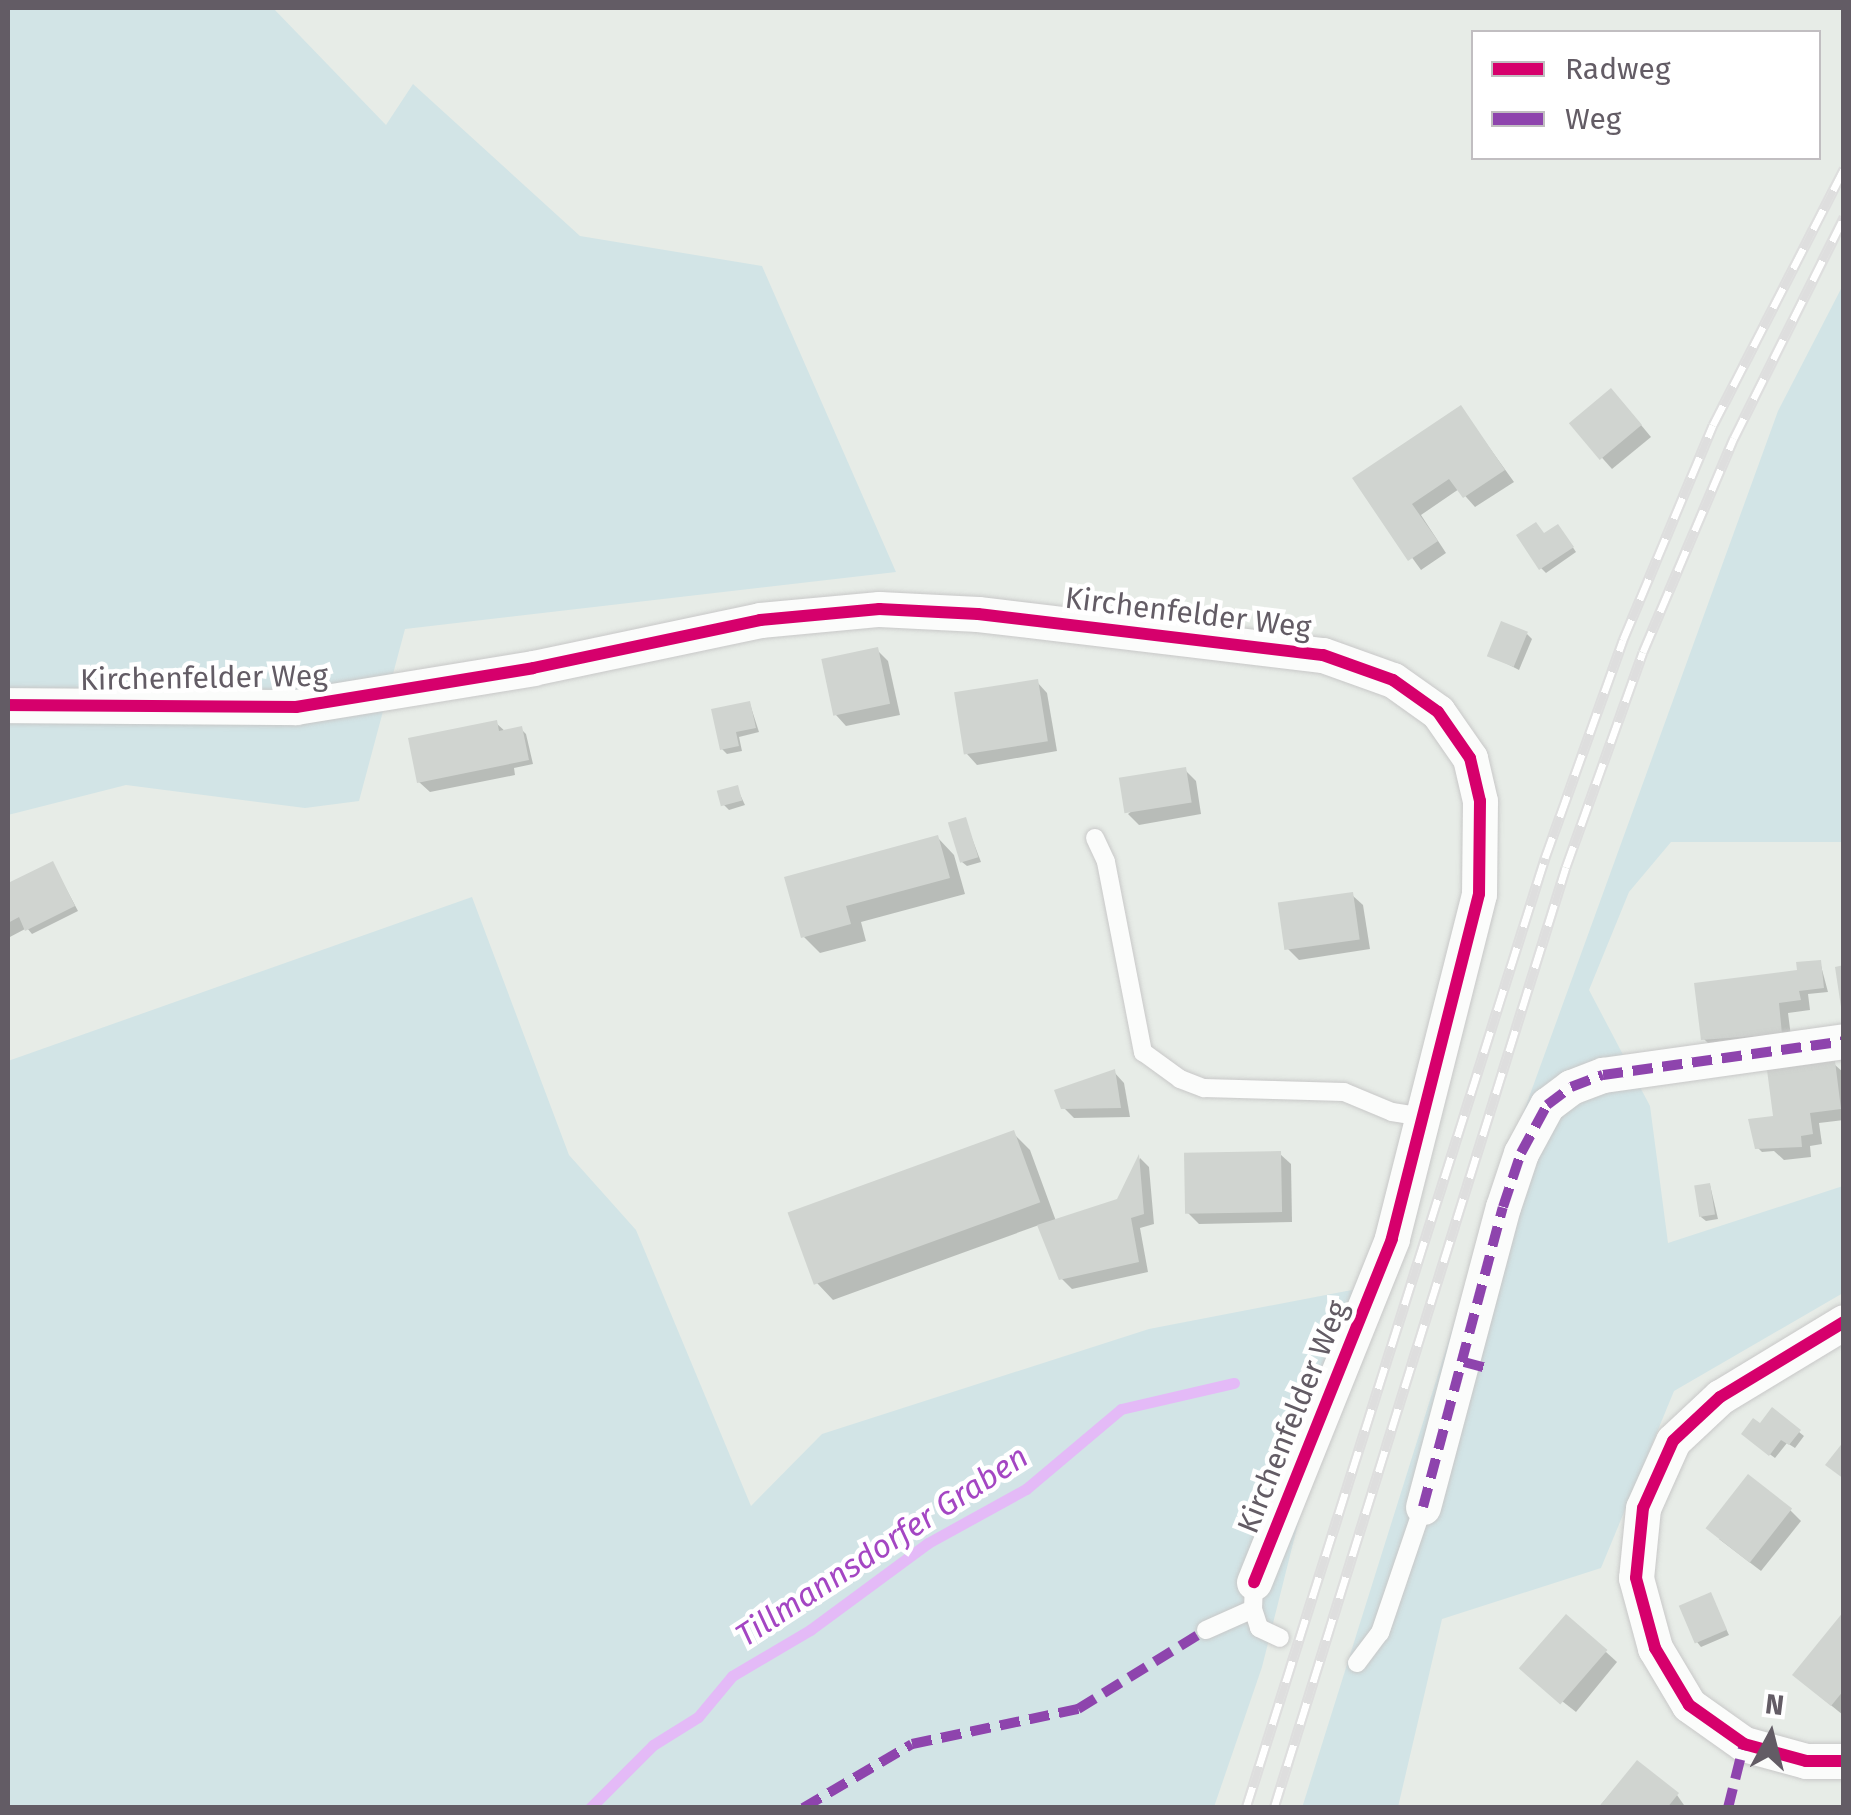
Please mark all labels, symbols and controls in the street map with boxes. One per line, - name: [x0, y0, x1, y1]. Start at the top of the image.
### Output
- legend: [1471, 30, 1821, 160]
- text: Radweg: [1565, 51, 1671, 87]
- text: Weg: [1565, 101, 1621, 137]
- street label: Kirchenfelder Weg: [1063, 580, 1313, 646]
- street label: Kirchenfelder Weg: [80, 658, 328, 698]
- street label: Kirchenfelder Weg: [1230, 1295, 1356, 1539]
- water label: Tillmannsdorfer Graben: [729, 1437, 1035, 1655]
- north arrow: [1721, 1685, 1821, 1785]
- text: N: [1763, 1687, 1786, 1722]

